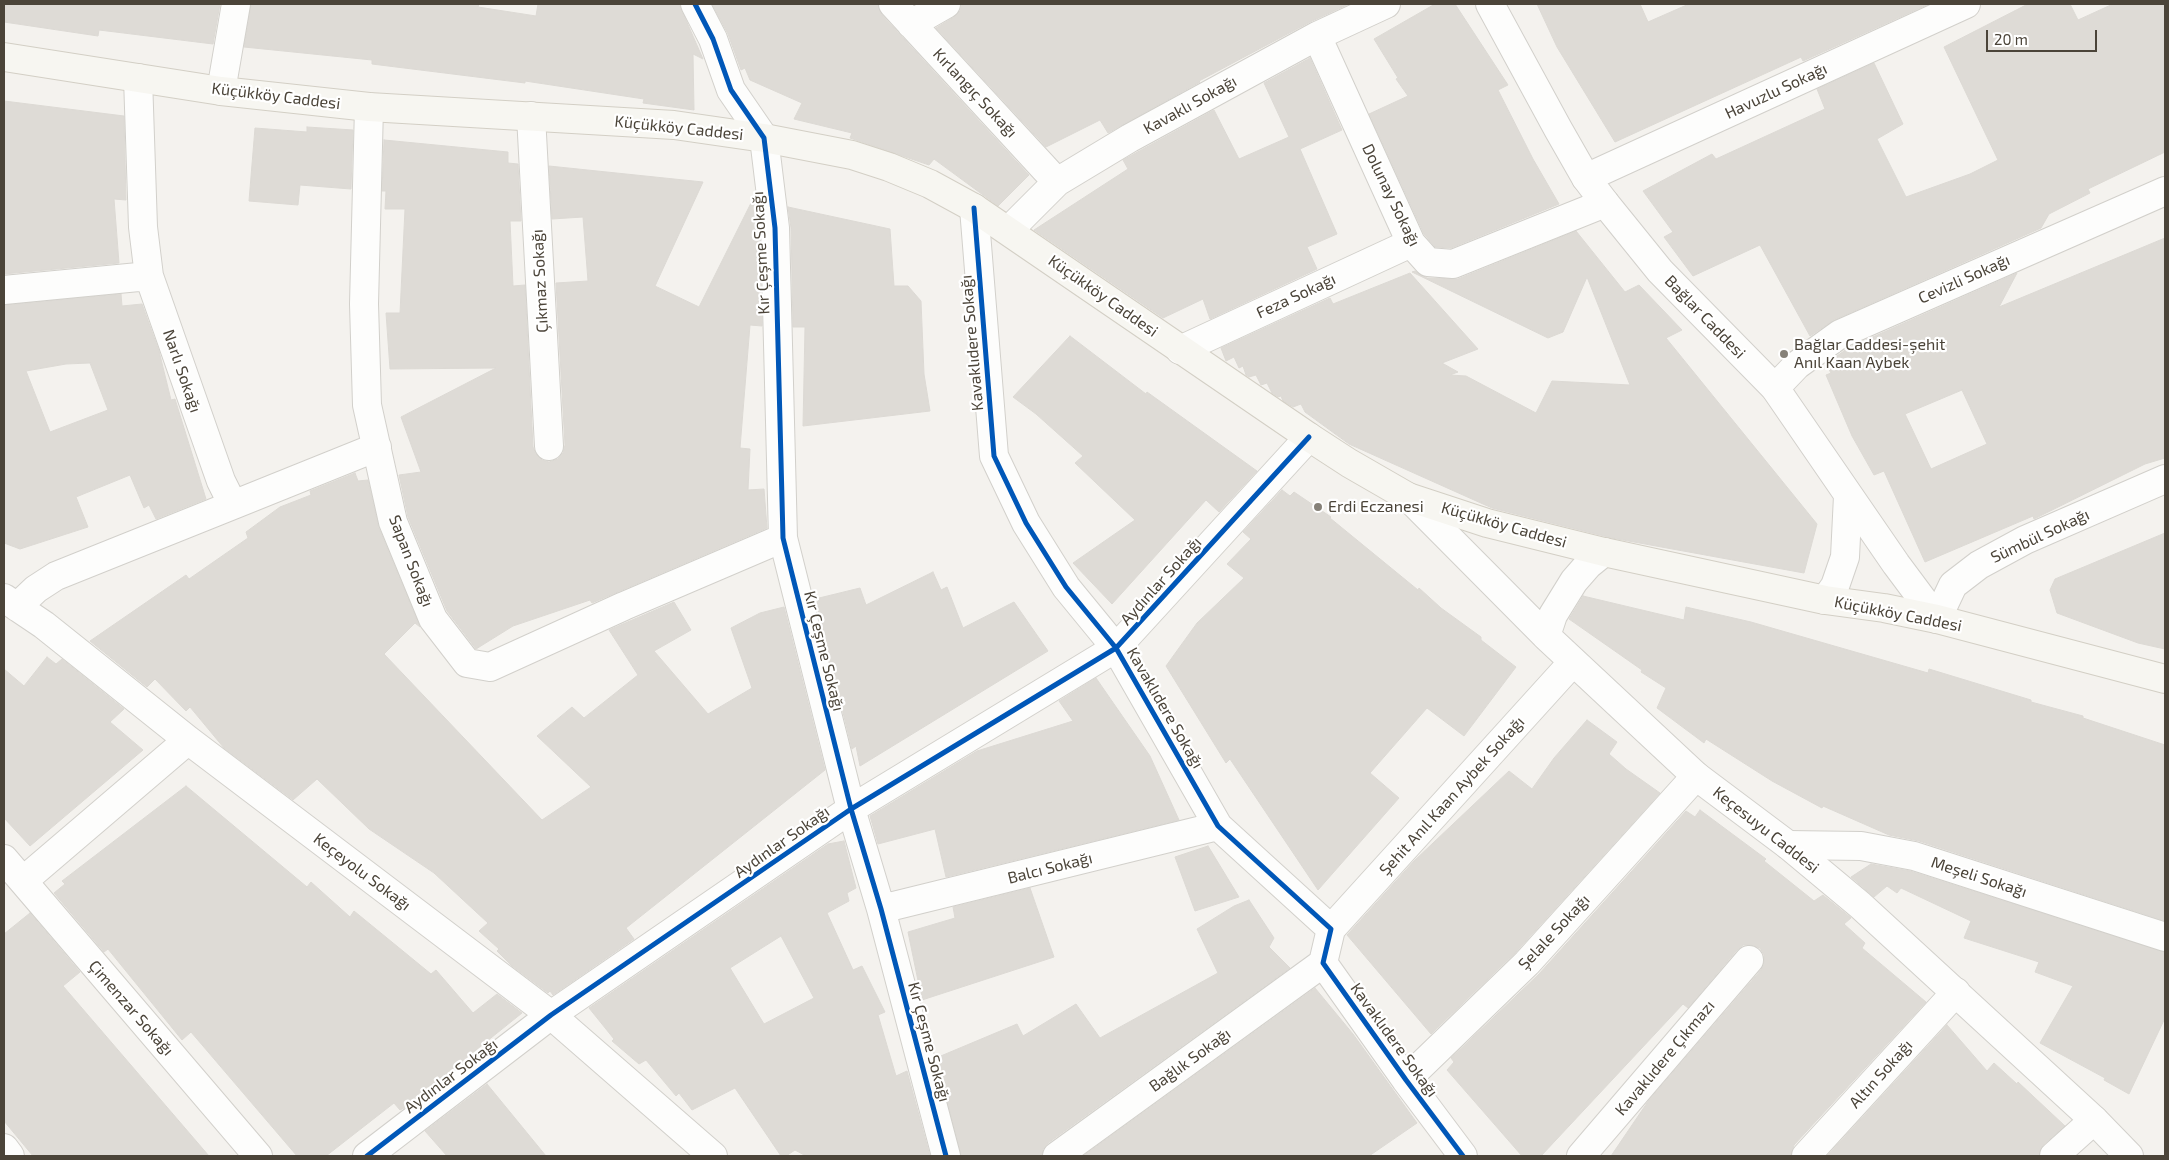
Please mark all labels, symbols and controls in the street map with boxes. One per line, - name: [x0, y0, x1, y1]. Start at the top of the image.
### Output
- scale bar: [1989, 20, 2100, 52]
- text: 20 m: [1994, 30, 2028, 48]
- street label: Kırlangıç Sokağı: [929, 44, 1021, 142]
- street label: Havuzlu Sokağı: [1722, 59, 1830, 123]
- street label: Kavaklı Sokağı: [1140, 71, 1240, 139]
- street label: Küçükköy Caddesi: [211, 79, 341, 113]
- street label: Küçükköy Caddesi: [614, 112, 744, 144]
- street label: Dolunay Sokağı: [1358, 141, 1424, 249]
- street label: Kır Çeşme Sokağı: [748, 191, 774, 315]
- street label: Çıkmaz Sokağı: [528, 229, 552, 333]
- street label: Cevizli Sokağı: [1915, 250, 2013, 308]
- street label: Küçükköy Caddesi: [1044, 251, 1162, 341]
- street label: Feza Sokağı: [1253, 269, 1339, 323]
- street label: Bağlar Caddesi: [1661, 271, 1749, 363]
- street label: Kavaklıdere Sokağı: [956, 274, 988, 412]
- street label: Narlı Sokağı: [159, 327, 205, 415]
- place label: Bağlar Caddesi-şehit Anıl Kaan Aybek: [1794, 335, 1945, 373]
- marker: Bağlar Caddesi-şehit Anıl Kaan Aybek: [1778, 348, 1790, 360]
- place label: Erdi Eczanesi: [1328, 497, 1424, 517]
- street label: Küçükköy Caddesi: [1439, 498, 1569, 552]
- marker: Erdi Eczanesi: [1312, 501, 1324, 513]
- street label: Sümbül Sokağı: [1988, 505, 2092, 567]
- street label: Sapan Sokağı: [385, 512, 437, 610]
- street label: Aydınlar Sokağı: [1116, 533, 1206, 629]
- street label: Kır Çeşme Sokağı: [800, 589, 848, 713]
- street label: Küçükköy Caddesi: [1833, 592, 1963, 636]
- street label: Kavaklıdere Sokağı: [1123, 644, 1207, 772]
- street label: Şehit Anıl Kaan Aybek Sokağı: [1375, 713, 1529, 879]
- street label: Keçesuyu Caddesi: [1709, 783, 1823, 877]
- street label: Aydınlar Sokağı: [731, 802, 833, 882]
- street label: Keçeyolu Sokağı: [310, 829, 414, 915]
- street label: Balcı Sokağı: [1006, 848, 1094, 888]
- street label: Meşeli Sokağı: [1929, 852, 2029, 902]
- street label: Şelale Sokağı: [1514, 890, 1594, 974]
- street label: Çimenzar Sokağı: [84, 956, 178, 1060]
- street label: Kavaklıdere Sokağı: [1346, 979, 1442, 1101]
- street label: Kır Çeşme Sokağı: [904, 980, 954, 1104]
- street label: Kavaklıdere Çıkmazı: [1611, 996, 1719, 1120]
- street label: Bağlık Sokağı: [1146, 1024, 1234, 1096]
- street label: Aydınlar Sokağı: [401, 1035, 501, 1117]
- street label: Altın Sokağı: [1845, 1036, 1917, 1112]

